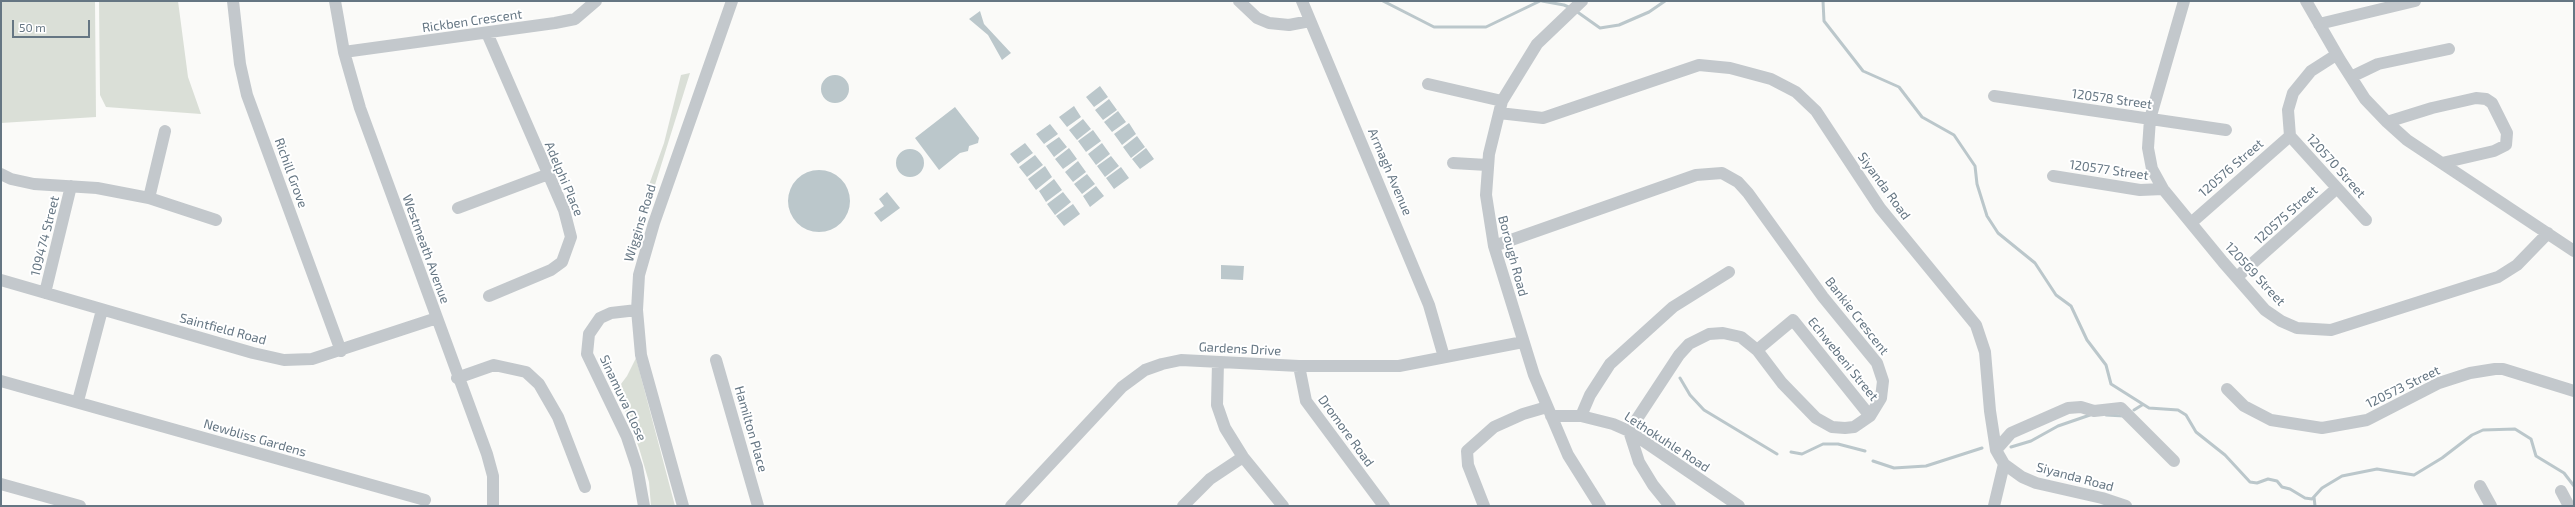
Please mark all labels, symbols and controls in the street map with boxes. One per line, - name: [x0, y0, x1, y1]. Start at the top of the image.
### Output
- street label: Rickben Crescent: [421, 6, 523, 36]
- scale bar: [14, 12, 92, 38]
- text: 50 m: [19, 20, 46, 34]
- street label: 120578 Street: [2071, 86, 2153, 112]
- street label: Armagh Avenue: [1365, 126, 1415, 218]
- street label: 120570 Street: [2303, 131, 2369, 201]
- street label: Richill Grove: [271, 136, 311, 210]
- street label: 120576 Street: [2196, 136, 2266, 200]
- street label: Adelphi Place: [541, 139, 587, 219]
- street label: Siyanda Road: [1854, 149, 1914, 223]
- street label: 120577 Street: [2068, 157, 2150, 183]
- street label: Wiggins Road: [621, 182, 659, 264]
- street label: 120575 Street: [2251, 182, 2321, 248]
- street label: Westmeath Avenue: [399, 192, 453, 306]
- street label: 109474 Street: [27, 194, 63, 278]
- street label: Borough Road: [1495, 214, 1531, 298]
- street label: 120569 Street: [2222, 239, 2288, 309]
- street label: Bankie Crescent: [1822, 274, 1892, 358]
- street label: Saintfield Road: [178, 310, 268, 348]
- street label: Echwebeni Street: [1805, 314, 1881, 404]
- street label: Gardens Drive: [1198, 339, 1282, 359]
- street label: Sinamuva Close: [596, 353, 650, 443]
- street label: 120573 Street: [2364, 362, 2442, 412]
- street label: Hamilton Place: [731, 384, 771, 474]
- street label: Dromore Road: [1315, 392, 1377, 470]
- street label: Lethokuhle Road: [1621, 409, 1713, 475]
- street label: Newbliss Gardens: [202, 416, 308, 460]
- street label: Siyanda Road: [2035, 459, 2115, 495]

